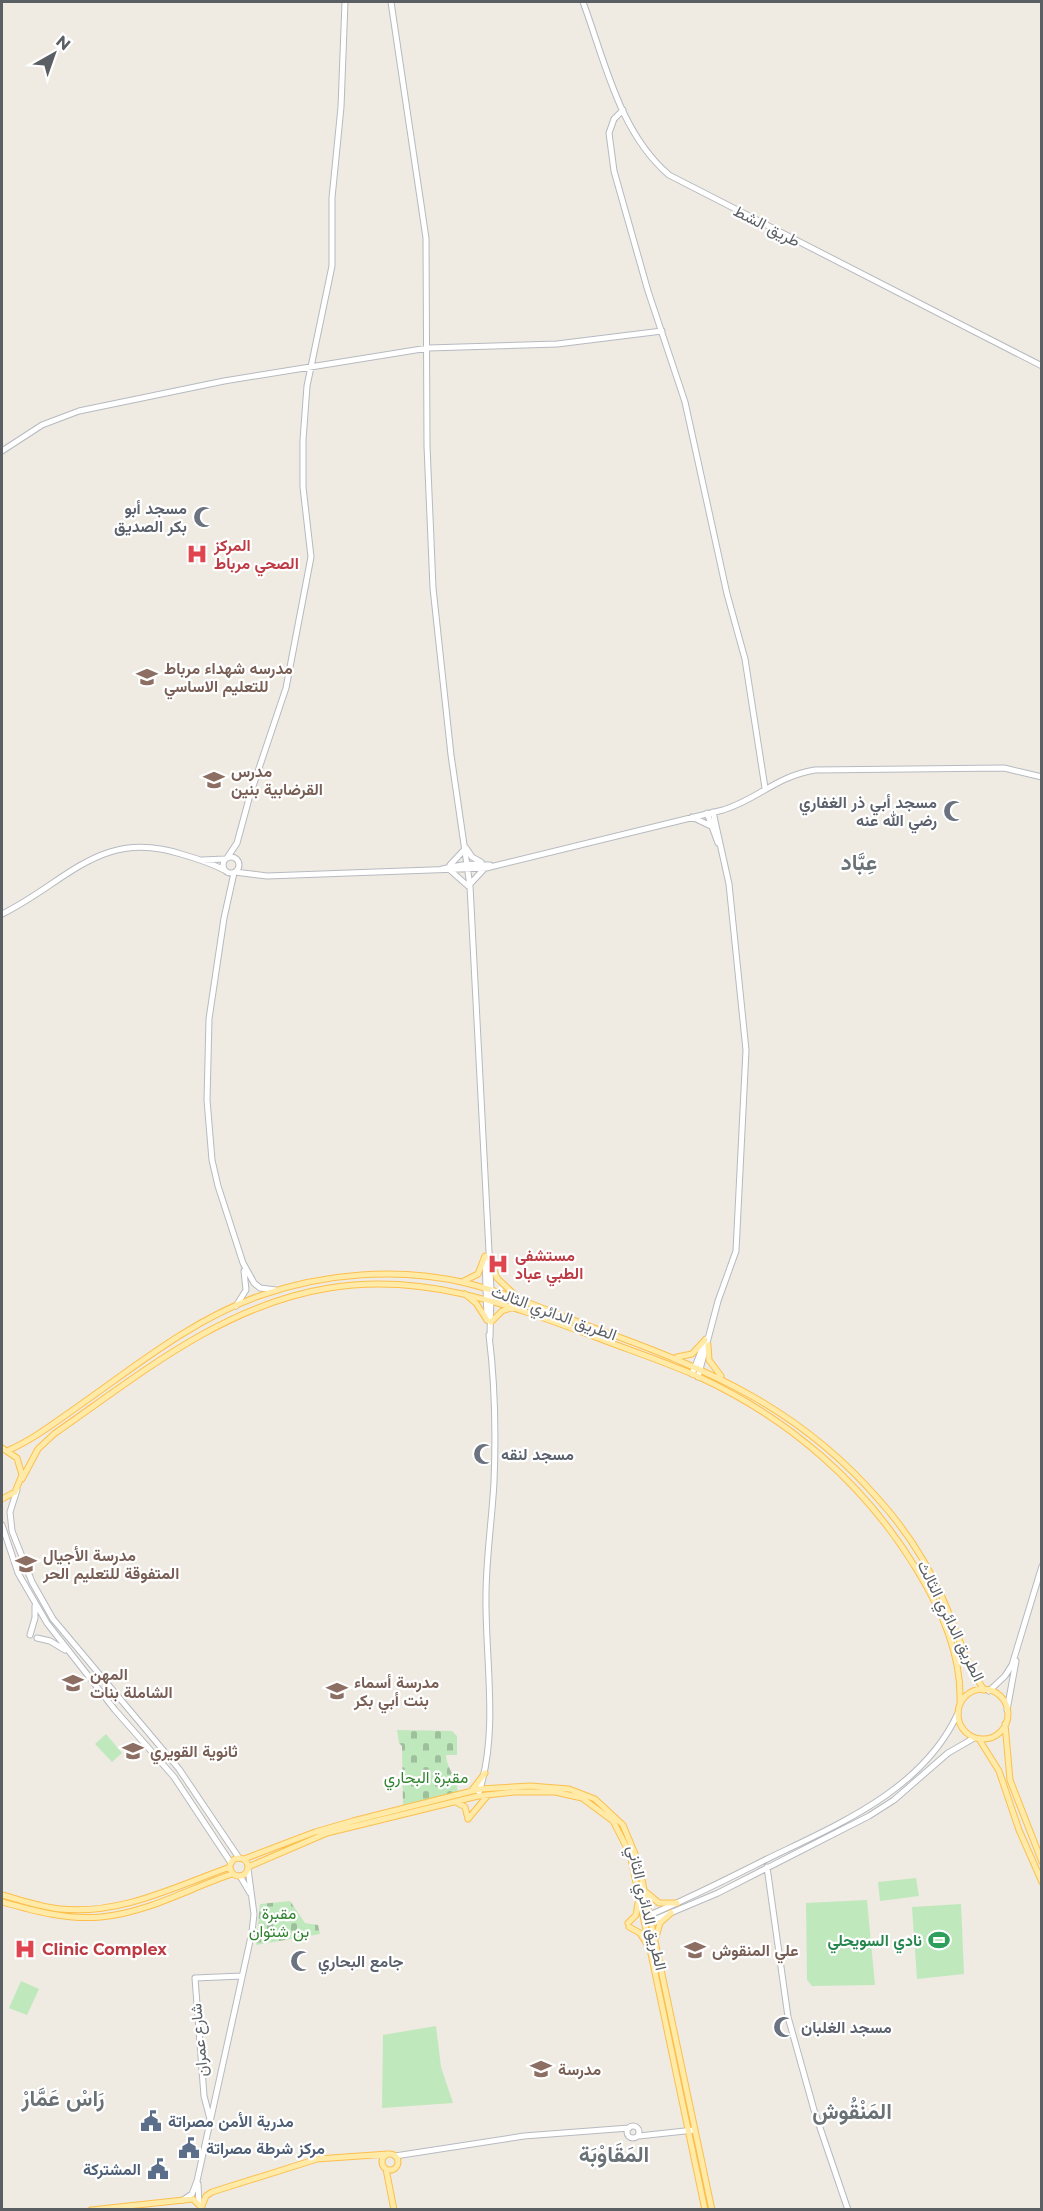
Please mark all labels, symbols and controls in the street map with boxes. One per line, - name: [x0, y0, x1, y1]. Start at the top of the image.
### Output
- north arrow: [24, 24, 84, 84]
- text: N: [52, 31, 74, 54]
- street label: طريق الشط: [730, 201, 803, 252]
- place label: مسجد أبو بكر الصديق: [114, 499, 187, 537]
- mosque icon: مسجد أبو بكر الصديق: [192, 505, 216, 529]
- place label: المركز الصحي مرباط: [213, 536, 299, 577]
- hospital icon: المركز الصحي مرباط: [185, 542, 209, 566]
- place label: مدرسه شهداء مرباط للتعليم الاساسي: [164, 659, 293, 700]
- school or university icon: مدرسه شهداء مرباط للتعليم الاساسي: [135, 665, 159, 689]
- place label: مدرس القرضابية بنين: [231, 762, 323, 800]
- school or university icon: مدرس القرضابية بنين: [202, 768, 226, 792]
- place label: مسجد أبي ذر الغفاري رضي الله عنه: [799, 793, 937, 834]
- mosque icon: مسجد أبي ذر الغفاري رضي الله عنه: [942, 799, 966, 823]
- district label: عِبَّاد: [841, 849, 877, 876]
- place label: مستشفى الطبي عباد: [515, 1246, 583, 1287]
- hospital icon: مستشفى الطبي عباد: [486, 1252, 510, 1276]
- street label: الطريق الدائري الثالث: [487, 1281, 619, 1348]
- mosque icon: مسجد لنقه: [472, 1442, 496, 1466]
- place label: مسجد لنقه: [501, 1445, 574, 1464]
- place label: مدرسة الأجيال المتفوقة للتعليم الحر: [42, 1546, 179, 1584]
- school or university icon: مدرسة الأجيال المتفوقة للتعليم الحر: [14, 1552, 38, 1576]
- street label: الطريق الدائري الثالث: [910, 1558, 988, 1686]
- place label: المهن الشاملة بنات: [90, 1665, 173, 1702]
- school or university icon: المهن الشاملة بنات: [61, 1671, 85, 1695]
- place label: مدرسة أسماء بنت أبي بكر: [353, 1673, 439, 1714]
- school or university icon: مدرسة أسماء بنت أبي بكر: [325, 1679, 349, 1703]
- school or university icon: ثانوية القويري: [121, 1739, 145, 1763]
- place label: ثانوية القويري: [150, 1742, 238, 1765]
- park label: مقبرة البحاري: [384, 1768, 468, 1791]
- street label: الطريق الدائري الثاني: [620, 1844, 671, 1973]
- park label: مقبرة بن شتوان: [249, 1904, 309, 1942]
- sports icon: نادي السويحلي: [927, 1928, 951, 1952]
- place label: نادي السويحلي: [827, 1931, 922, 1954]
- hospital icon: Clinic Complex: [13, 1937, 37, 1961]
- school or university icon: علي المنقوش: [683, 1938, 707, 1962]
- place label: Clinic Complex: [42, 1940, 167, 1959]
- place label: علي المنقوش: [712, 1941, 799, 1964]
- mosque icon: جامع البحاري: [289, 1949, 313, 1973]
- place label: جامع البحاري: [318, 1952, 404, 1975]
- street label: شارع عمران: [186, 2002, 214, 2077]
- mosque icon: مسجد الغلبان: [772, 2015, 796, 2039]
- place label: مسجد الغلبان: [801, 2018, 892, 2037]
- school or university icon: مدرسة: [529, 2057, 553, 2081]
- place label: مدرسة: [558, 2060, 602, 2080]
- district label: رَاسْ عَمَّارْ: [20, 2085, 105, 2112]
- district label: المَنْقُوش: [812, 2097, 892, 2125]
- public building icon: مدرية الأمن مصراتة: [139, 2109, 163, 2133]
- place label: مدرية الأمن مصراتة: [168, 2112, 294, 2132]
- public building icon: مركز شرطة مصراتة: [177, 2136, 201, 2160]
- place label: مركز شرطة مصراتة: [206, 2139, 325, 2159]
- district label: المَقَاوْبَة: [579, 2141, 649, 2168]
- public building icon: المشتركة: [146, 2157, 170, 2181]
- place label: المشتركة: [83, 2160, 141, 2180]

